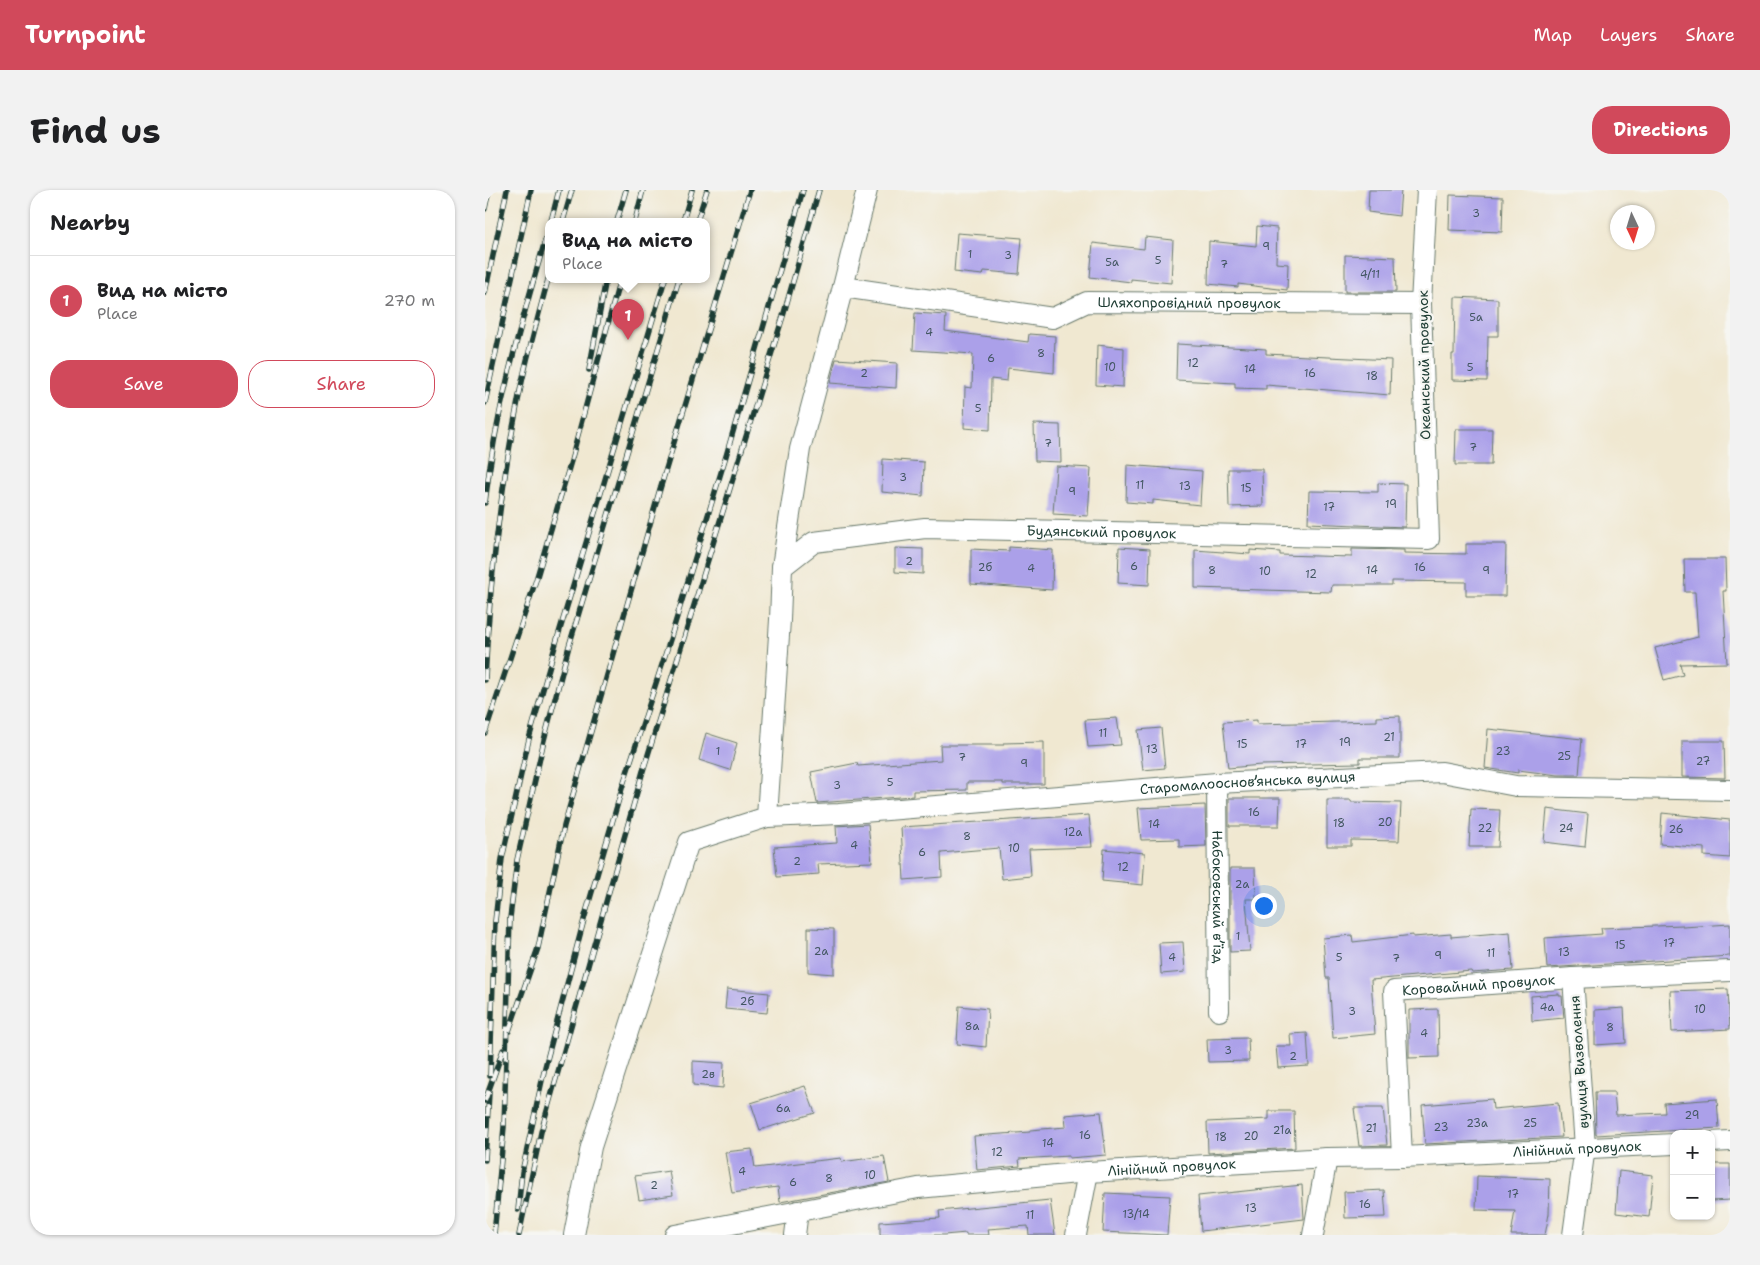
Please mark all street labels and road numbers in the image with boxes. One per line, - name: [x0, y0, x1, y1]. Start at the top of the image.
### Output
- street label: Океанський провулок: [1414, 289, 1434, 440]
- street label: Шляхопровідний провулок: [1097, 293, 1281, 312]
- street label: Будянський провулок: [1026, 521, 1177, 542]
- street label: Старомалооснов’янська вулиця: [1139, 767, 1356, 798]
- street label: Набоковський в’їзд: [1208, 830, 1228, 964]
- street label: Коровайний провулок: [1401, 970, 1556, 999]
- street label: вулиця Визволення: [1565, 995, 1593, 1129]
- street label: Лінійний провулок: [1512, 1137, 1642, 1161]
- street label: Лінійний провулок: [1107, 1154, 1237, 1180]

